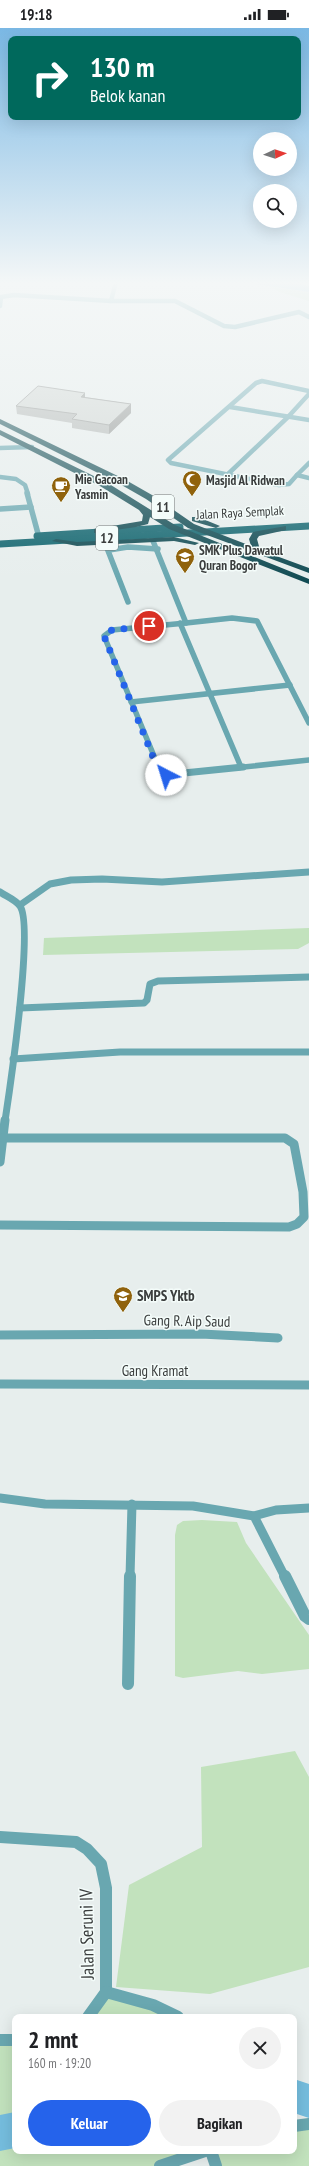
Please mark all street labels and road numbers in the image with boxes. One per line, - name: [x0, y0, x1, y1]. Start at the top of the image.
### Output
- road number: 11: [152, 495, 174, 519]
- street label: Jalan Raya Semplak: [195, 502, 284, 523]
- road number: 12: [96, 526, 118, 550]
- street label: Gang R. Aip Saud: [143, 1310, 231, 1331]
- street label: Gang Kramat: [122, 1361, 188, 1380]
- street label: Jalan Seruni IV: [74, 1888, 99, 1981]

